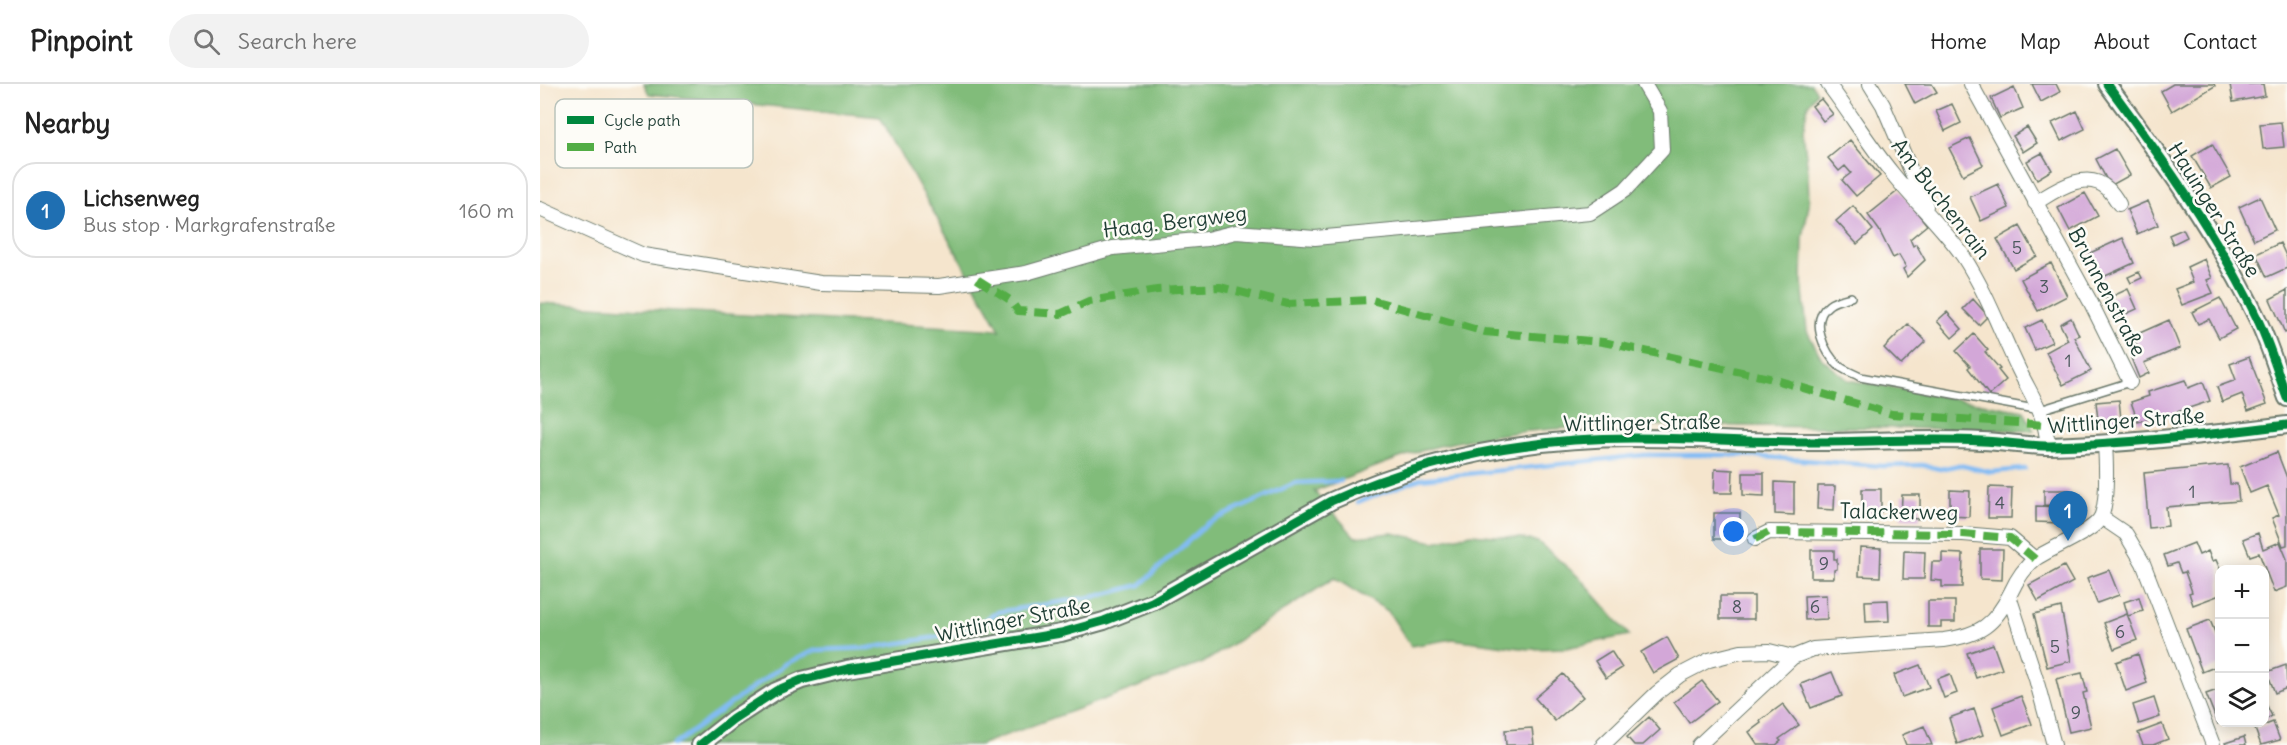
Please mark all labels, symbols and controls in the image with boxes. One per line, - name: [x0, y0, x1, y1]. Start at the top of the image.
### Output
- search box: [169, 14, 589, 68]
- text: Pinpoint: [30, 23, 133, 59]
- icon: search: [190, 25, 223, 58]
- text: Search here: [238, 27, 357, 55]
- text: Home: [1930, 28, 1987, 55]
- text: Map: [2020, 28, 2061, 55]
- text: About: [2094, 28, 2150, 55]
- text: Contact: [2183, 28, 2257, 55]
- legend: [555, 99, 753, 168]
- text: Nearby: [24, 107, 110, 140]
- text: Cycle path: [604, 110, 680, 130]
- street label: Am Buchenrain: [1886, 133, 1997, 265]
- text: Path: [604, 137, 637, 157]
- street label: Hauinger Straße: [2162, 137, 2267, 282]
- text: Lichsenweg: [83, 184, 200, 212]
- text: 1: [42, 198, 49, 223]
- text: 160 m: [459, 198, 514, 223]
- street label: Haag. Bergweg: [1102, 199, 1248, 244]
- text: Bus stop · Markgrafenstraße: [83, 212, 336, 237]
- street label: Brunnenstraße: [2062, 223, 2153, 361]
- house number: 5: [2012, 236, 2022, 259]
- house number: 3: [2039, 275, 2049, 298]
- house number: 1: [2064, 349, 2072, 372]
- street label: Wittlinger Straße: [2046, 402, 2206, 439]
- street label: Wittlinger Straße: [1563, 408, 1721, 437]
- house number: 1: [2188, 480, 2196, 503]
- house number: 4: [1995, 491, 2005, 514]
- pin: 1: [2048, 492, 2087, 541]
- street label: Talackerweg: [1839, 497, 1959, 526]
- your location: [1719, 517, 1748, 546]
- house number: 9: [1819, 552, 1829, 575]
- map controls: [2215, 565, 2269, 727]
- button: +: [2215, 565, 2269, 619]
- street label: Wittlinger Straße: [933, 591, 1093, 648]
- house number: 8: [1732, 595, 1742, 618]
- house number: 6: [1810, 595, 1820, 618]
- button: −: [2215, 619, 2269, 673]
- house number: 6: [2115, 620, 2125, 643]
- house number: 5: [2050, 635, 2060, 658]
- button: layers: [2215, 673, 2269, 727]
- house number: 9: [2071, 701, 2081, 724]

